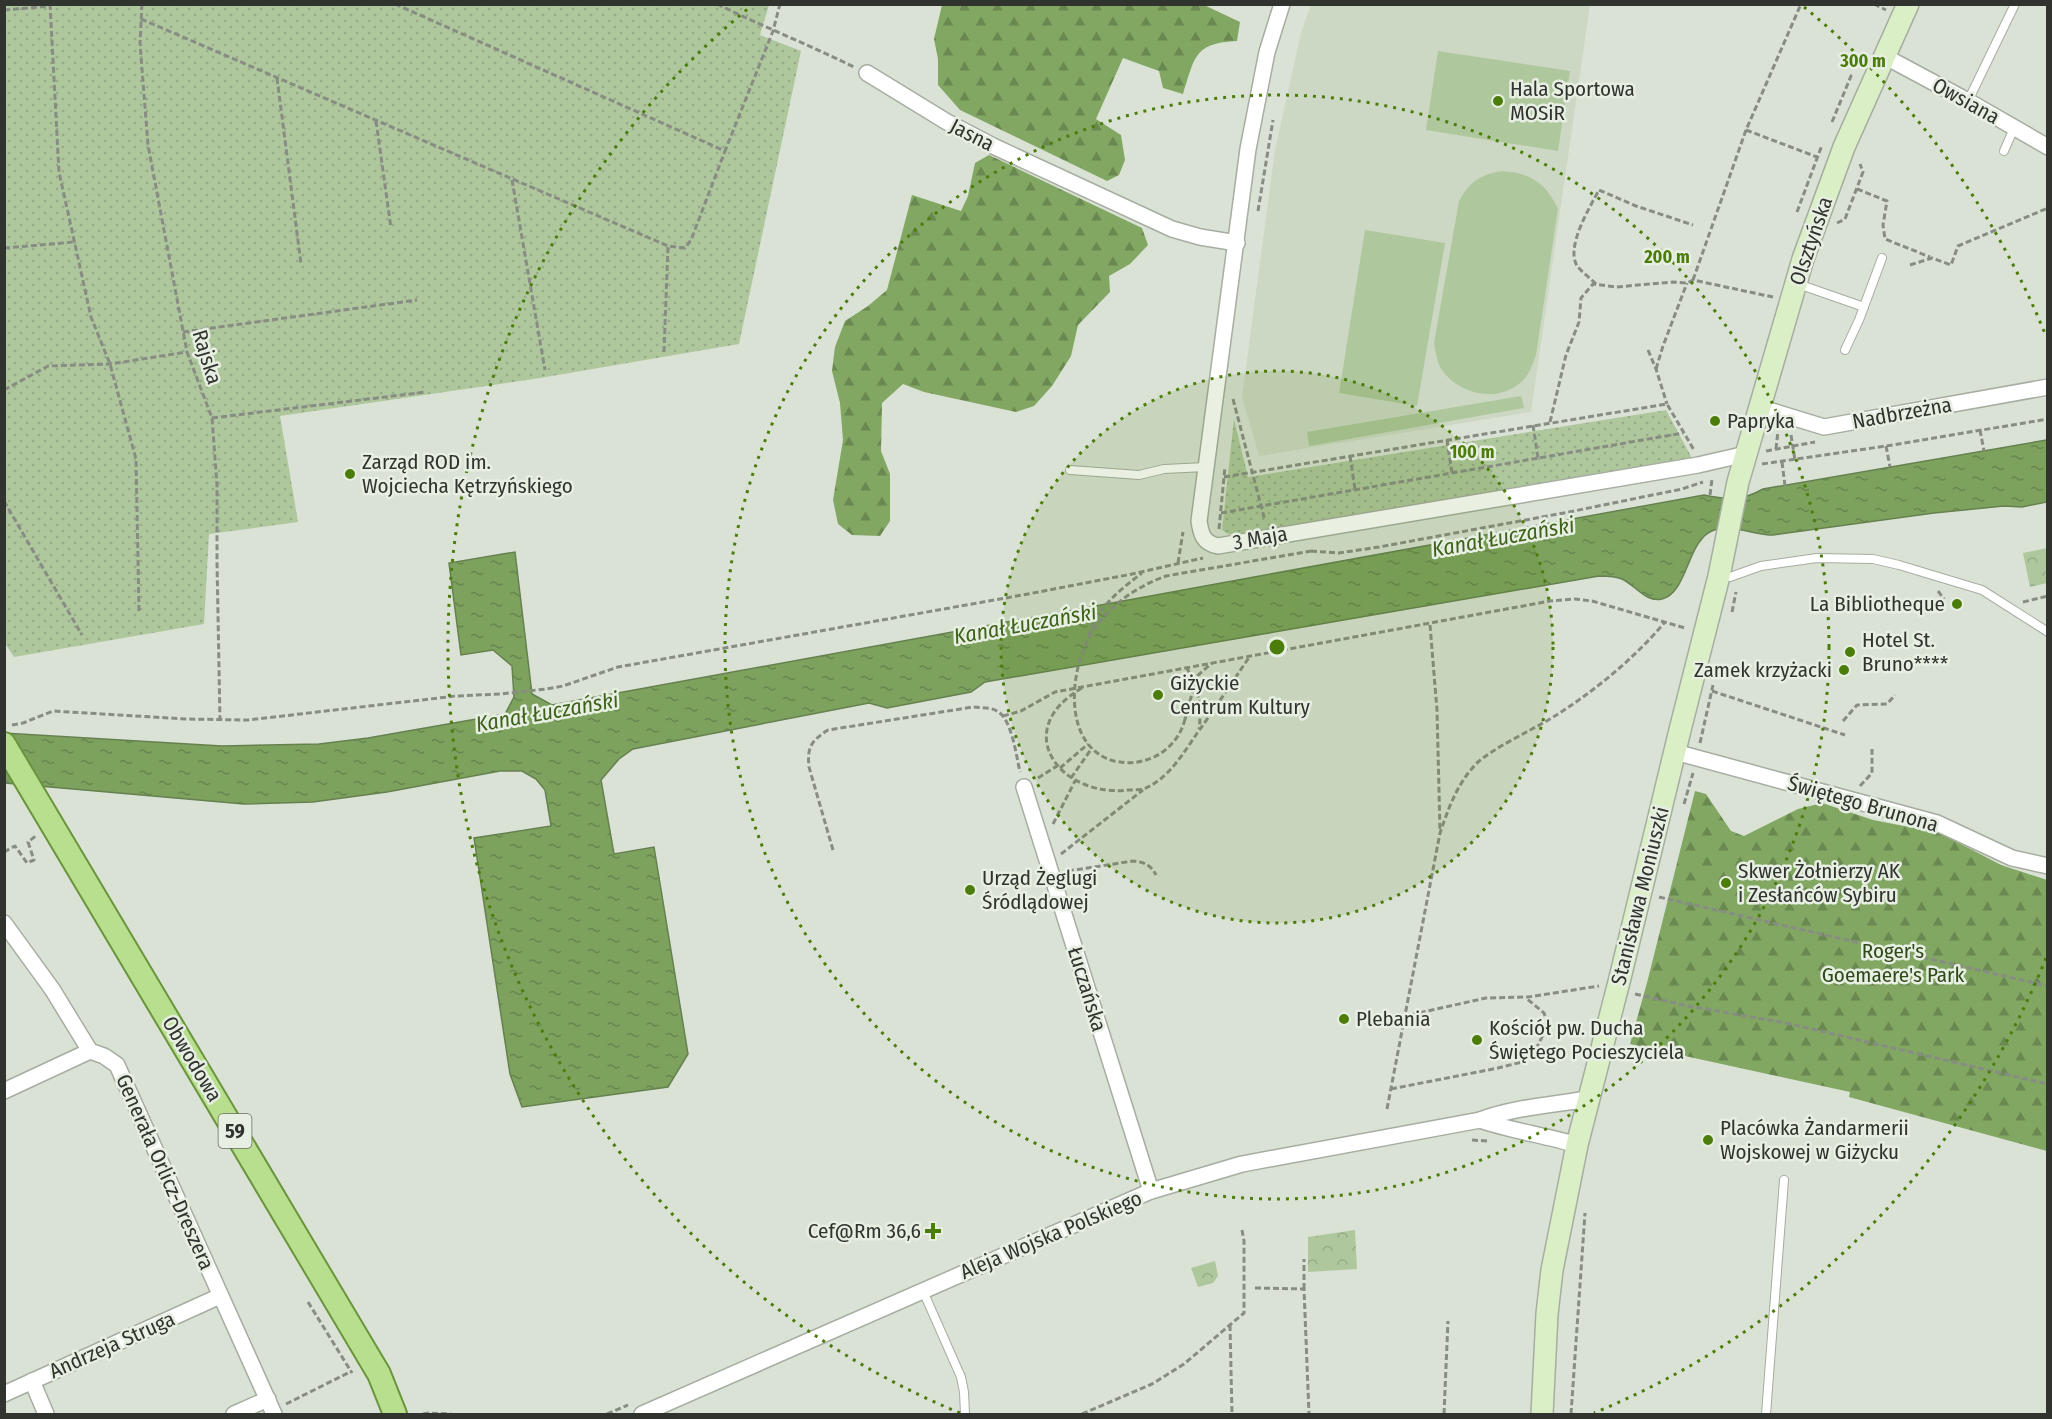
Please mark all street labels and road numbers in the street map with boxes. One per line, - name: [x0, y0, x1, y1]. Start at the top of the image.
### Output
- street label: Owsiana: [1928, 72, 2004, 130]
- street label: Jasna: [946, 113, 998, 157]
- street label: Olsztyńska: [1784, 193, 1838, 289]
- street label: Rajska: [186, 327, 228, 387]
- street label: Nadbrzeżna: [1850, 391, 1954, 435]
- street label: 3 Maja: [1231, 520, 1289, 556]
- street label: Świętego Brunona: [1785, 770, 1941, 838]
- street label: Stanisława Moniuszki: [1605, 804, 1675, 988]
- street label: Łuczańska: [1062, 943, 1112, 1035]
- street label: Obwodowa: [156, 1011, 228, 1107]
- street label: Generała Orlicz-Dreszera: [110, 1070, 220, 1274]
- road number: 59: [218, 1114, 252, 1148]
- street label: Aleja Wojska Polskiego: [956, 1185, 1146, 1285]
- street label: Andrzeja Struga: [45, 1306, 179, 1384]

